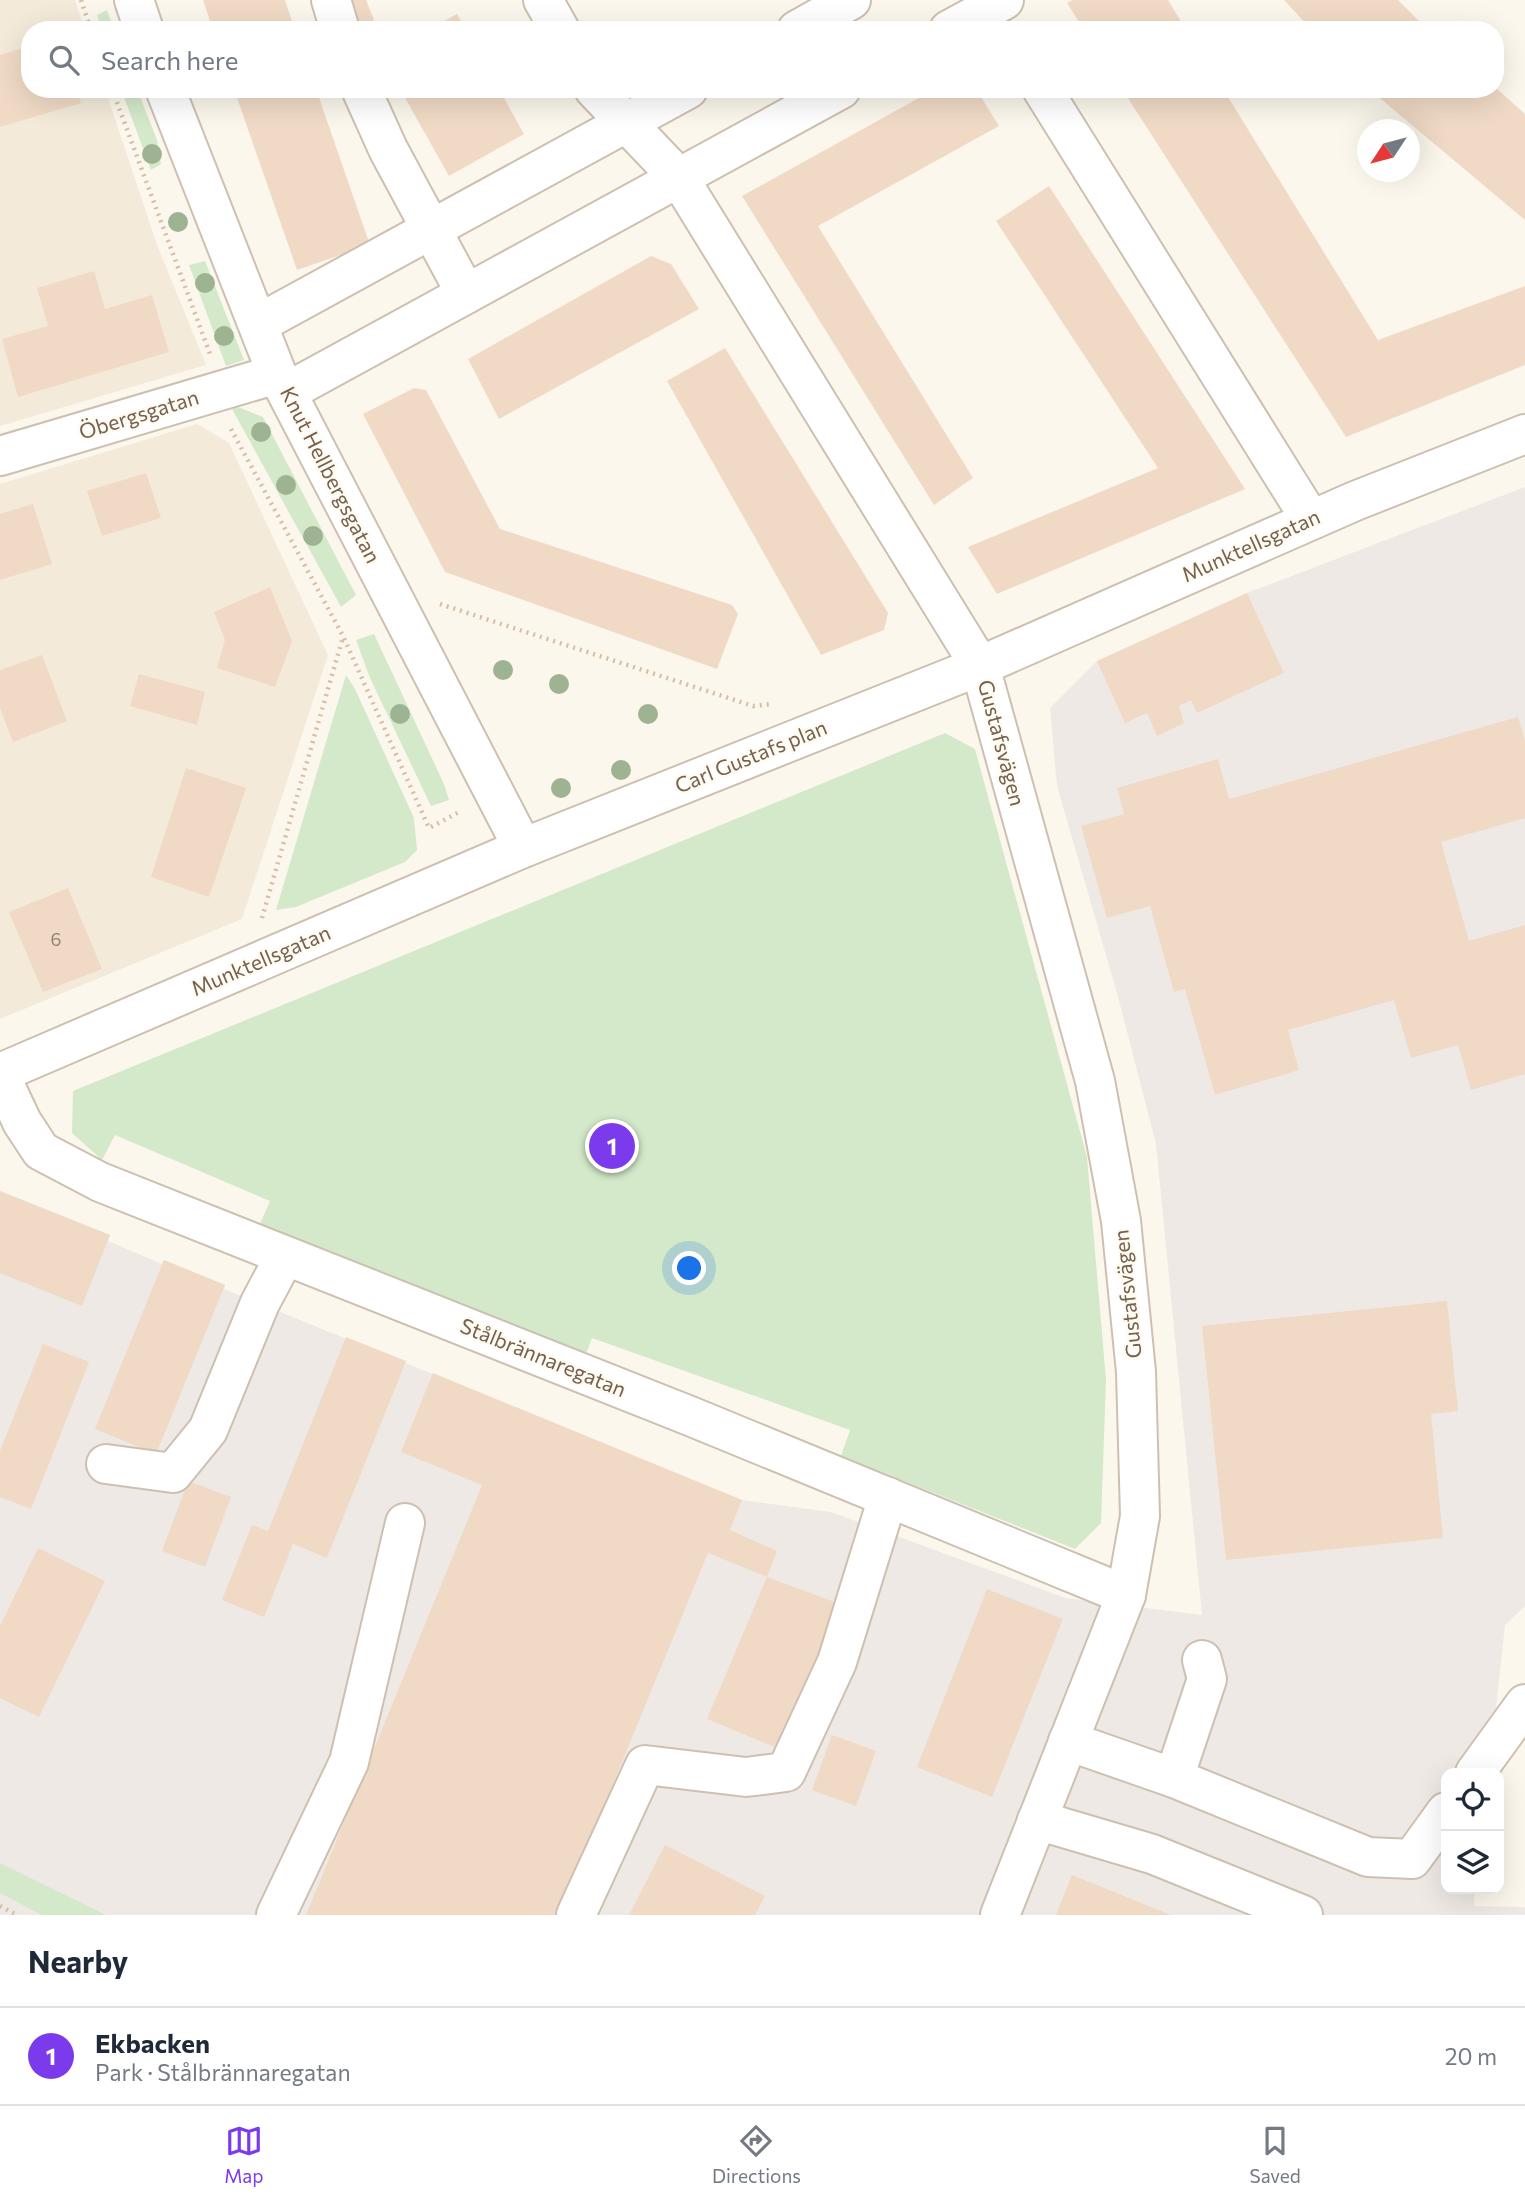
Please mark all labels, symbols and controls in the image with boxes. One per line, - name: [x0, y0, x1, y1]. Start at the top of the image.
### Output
- search box: [21, 21, 1504, 98]
- icon: search: [45, 41, 83, 79]
- text: Search here: [101, 44, 239, 75]
- north arrow: [1357, 119, 1420, 182]
- street label: Knut Hellbergsgatan: [276, 382, 387, 567]
- street label: Öbergsgatan: [76, 384, 201, 444]
- street label: Munktellsgatan: [1177, 503, 1323, 586]
- street label: Gustafsvägen: [974, 677, 1031, 808]
- street label: Carl Gustafs plan: [671, 714, 830, 797]
- street label: Munktellsgatan: [187, 919, 334, 1000]
- house number: 6: [51, 928, 61, 950]
- pin: 1: [589, 1120, 635, 1172]
- street label: Gustafsvägen: [1107, 1229, 1146, 1360]
- your location: [672, 1251, 706, 1285]
- street label: Stålbrännaregatan: [457, 1312, 630, 1401]
- map controls: [1441, 1768, 1504, 1894]
- button: locate: [1441, 1768, 1504, 1831]
- button: layers: [1441, 1831, 1504, 1894]
- text: Nearby: [28, 1942, 128, 1979]
- text: Ekbacken: [95, 2027, 210, 2058]
- text: 1: [46, 2042, 56, 2070]
- text: 20 m: [1445, 2042, 1497, 2070]
- text: Park · Stålbrännaregatan: [95, 2058, 351, 2086]
- tab: Map: [224, 2122, 263, 2187]
- tab: Directions: [712, 2122, 801, 2187]
- tab: Saved: [1249, 2122, 1301, 2187]

